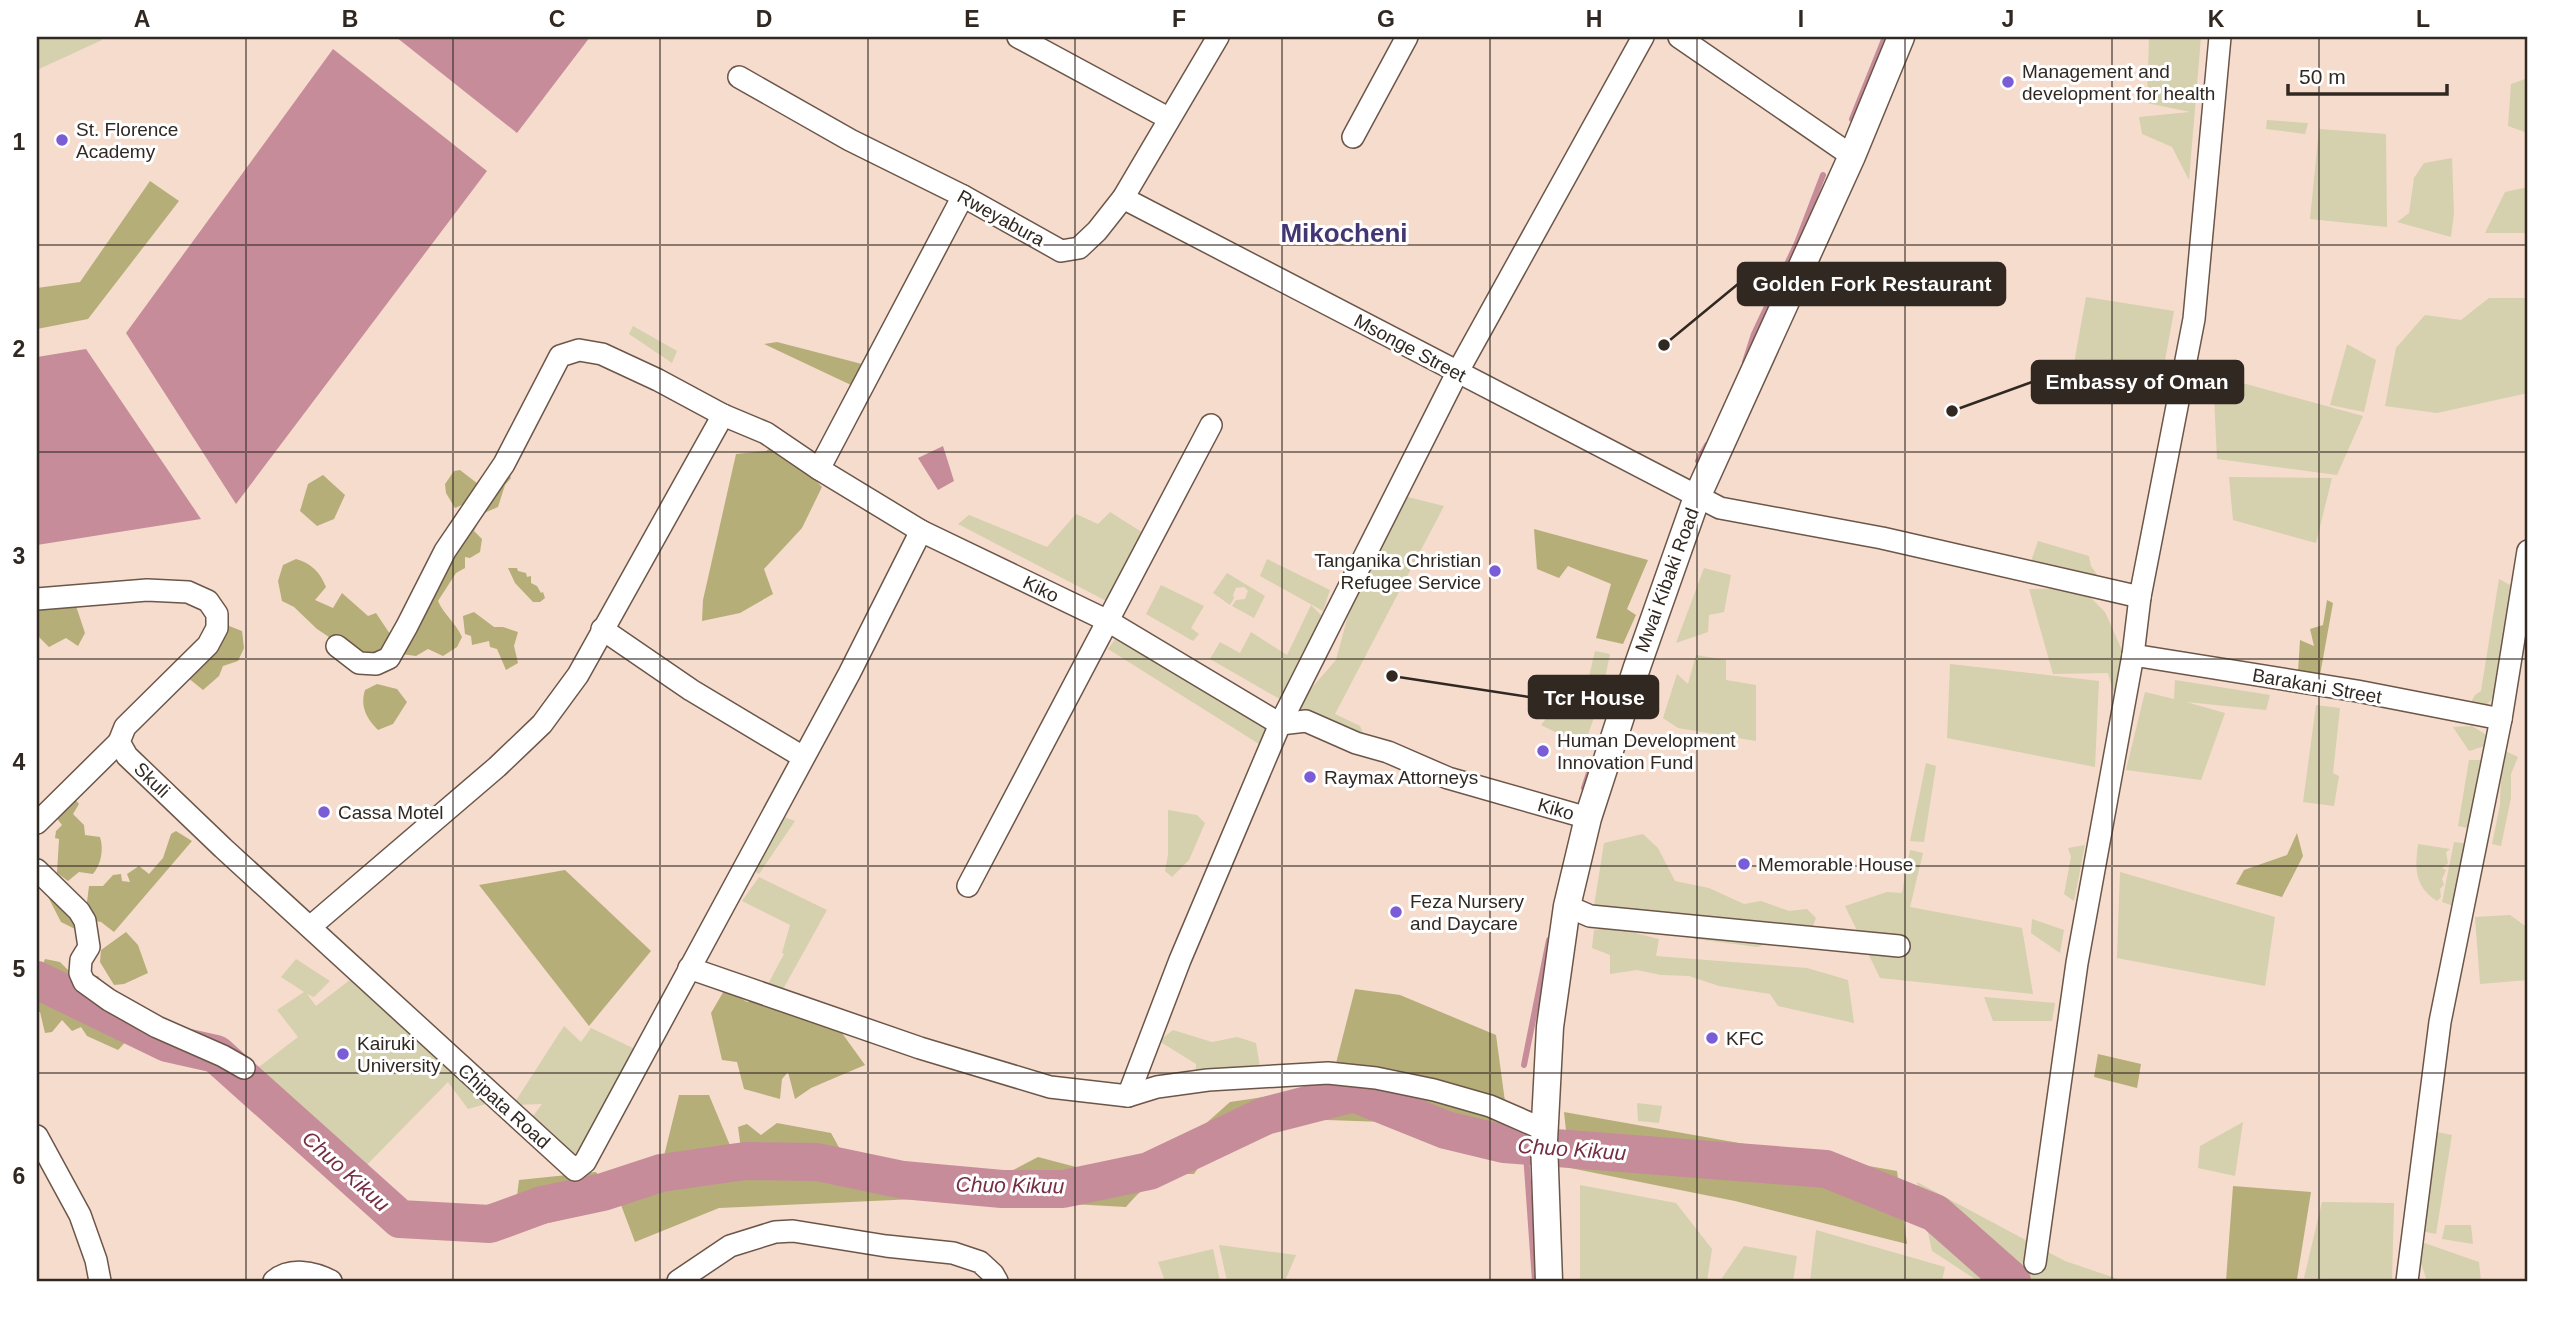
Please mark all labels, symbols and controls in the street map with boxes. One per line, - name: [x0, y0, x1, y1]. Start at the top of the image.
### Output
- text: A: [134, 6, 150, 32]
- text: B: [342, 6, 358, 32]
- text: C: [549, 6, 565, 32]
- text: D: [756, 6, 772, 32]
- text: E: [964, 6, 980, 32]
- text: F: [1172, 6, 1186, 32]
- text: G: [1377, 6, 1395, 32]
- text: H: [1586, 6, 1602, 32]
- text: I: [1798, 6, 1804, 32]
- text: J: [2002, 6, 2014, 32]
- text: K: [2208, 6, 2225, 32]
- text: L: [2416, 6, 2430, 32]
- scale bar: [2288, 52, 2448, 96]
- place label: Management and development for health: [2022, 61, 2215, 104]
- text: 50 m: [2299, 65, 2346, 88]
- marker: Management and development for health: [2000, 74, 2016, 90]
- place label: St. Florence Academy: [76, 119, 178, 162]
- text: 1: [13, 129, 26, 155]
- marker: St. Florence Academy: [54, 132, 70, 148]
- street label: Rweyabura: [954, 186, 1048, 251]
- district label: Mikocheni: [1280, 218, 1408, 248]
- callout: Golden Fork Restaurant: [1738, 263, 2005, 305]
- text: Golden Fork Restaurant: [1752, 272, 1992, 295]
- street label: Msonge Street: [1351, 310, 1470, 387]
- text: 2: [13, 336, 25, 362]
- callout: Embassy of Oman: [2032, 361, 2243, 403]
- text: Embassy of Oman: [2045, 370, 2229, 393]
- street label: Mwai Kibaki Road: [1631, 505, 1703, 655]
- text: 3: [13, 543, 25, 569]
- place label: Tanganika Christian Refugee Service: [1314, 550, 1481, 593]
- marker: Tanganika Christian Refugee Service: [1487, 563, 1503, 579]
- street label: Kiko: [1020, 571, 1062, 607]
- street label: Barakani Street: [2251, 664, 2384, 708]
- callout: Tcr House: [1529, 676, 1658, 718]
- text: Tcr House: [1543, 686, 1645, 709]
- place label: Human Development Innovation Fund: [1557, 730, 1736, 773]
- marker: Human Development Innovation Fund: [1535, 743, 1551, 759]
- text: 4: [13, 749, 26, 775]
- street label: Skuli: [130, 758, 174, 802]
- place label: Raymax Attorneys: [1324, 767, 1478, 788]
- marker: Raymax Attorneys: [1302, 769, 1318, 785]
- street label: Kiko: [1535, 794, 1577, 824]
- place label: Cassa Motel: [338, 802, 444, 823]
- marker: Cassa Motel: [316, 804, 332, 820]
- place label: Memorable House: [1758, 854, 1913, 875]
- marker: Memorable House: [1736, 856, 1752, 872]
- place label: Feza Nursery and Daycare: [1410, 891, 1525, 934]
- marker: Feza Nursery and Daycare: [1388, 904, 1404, 920]
- text: 5: [13, 956, 26, 982]
- place label: KFC: [1726, 1028, 1764, 1049]
- marker: KFC: [1704, 1030, 1720, 1046]
- place label: Kairuki University: [357, 1033, 441, 1076]
- marker: Kairuki University: [335, 1046, 351, 1062]
- street label: Chipata Road: [454, 1059, 554, 1153]
- water label: Chuo Kikuu: [298, 1126, 394, 1216]
- water label: Chuo Kikuu: [1517, 1134, 1627, 1164]
- text: 6: [13, 1163, 25, 1189]
- water label: Chuo Kikuu: [956, 1173, 1065, 1197]

